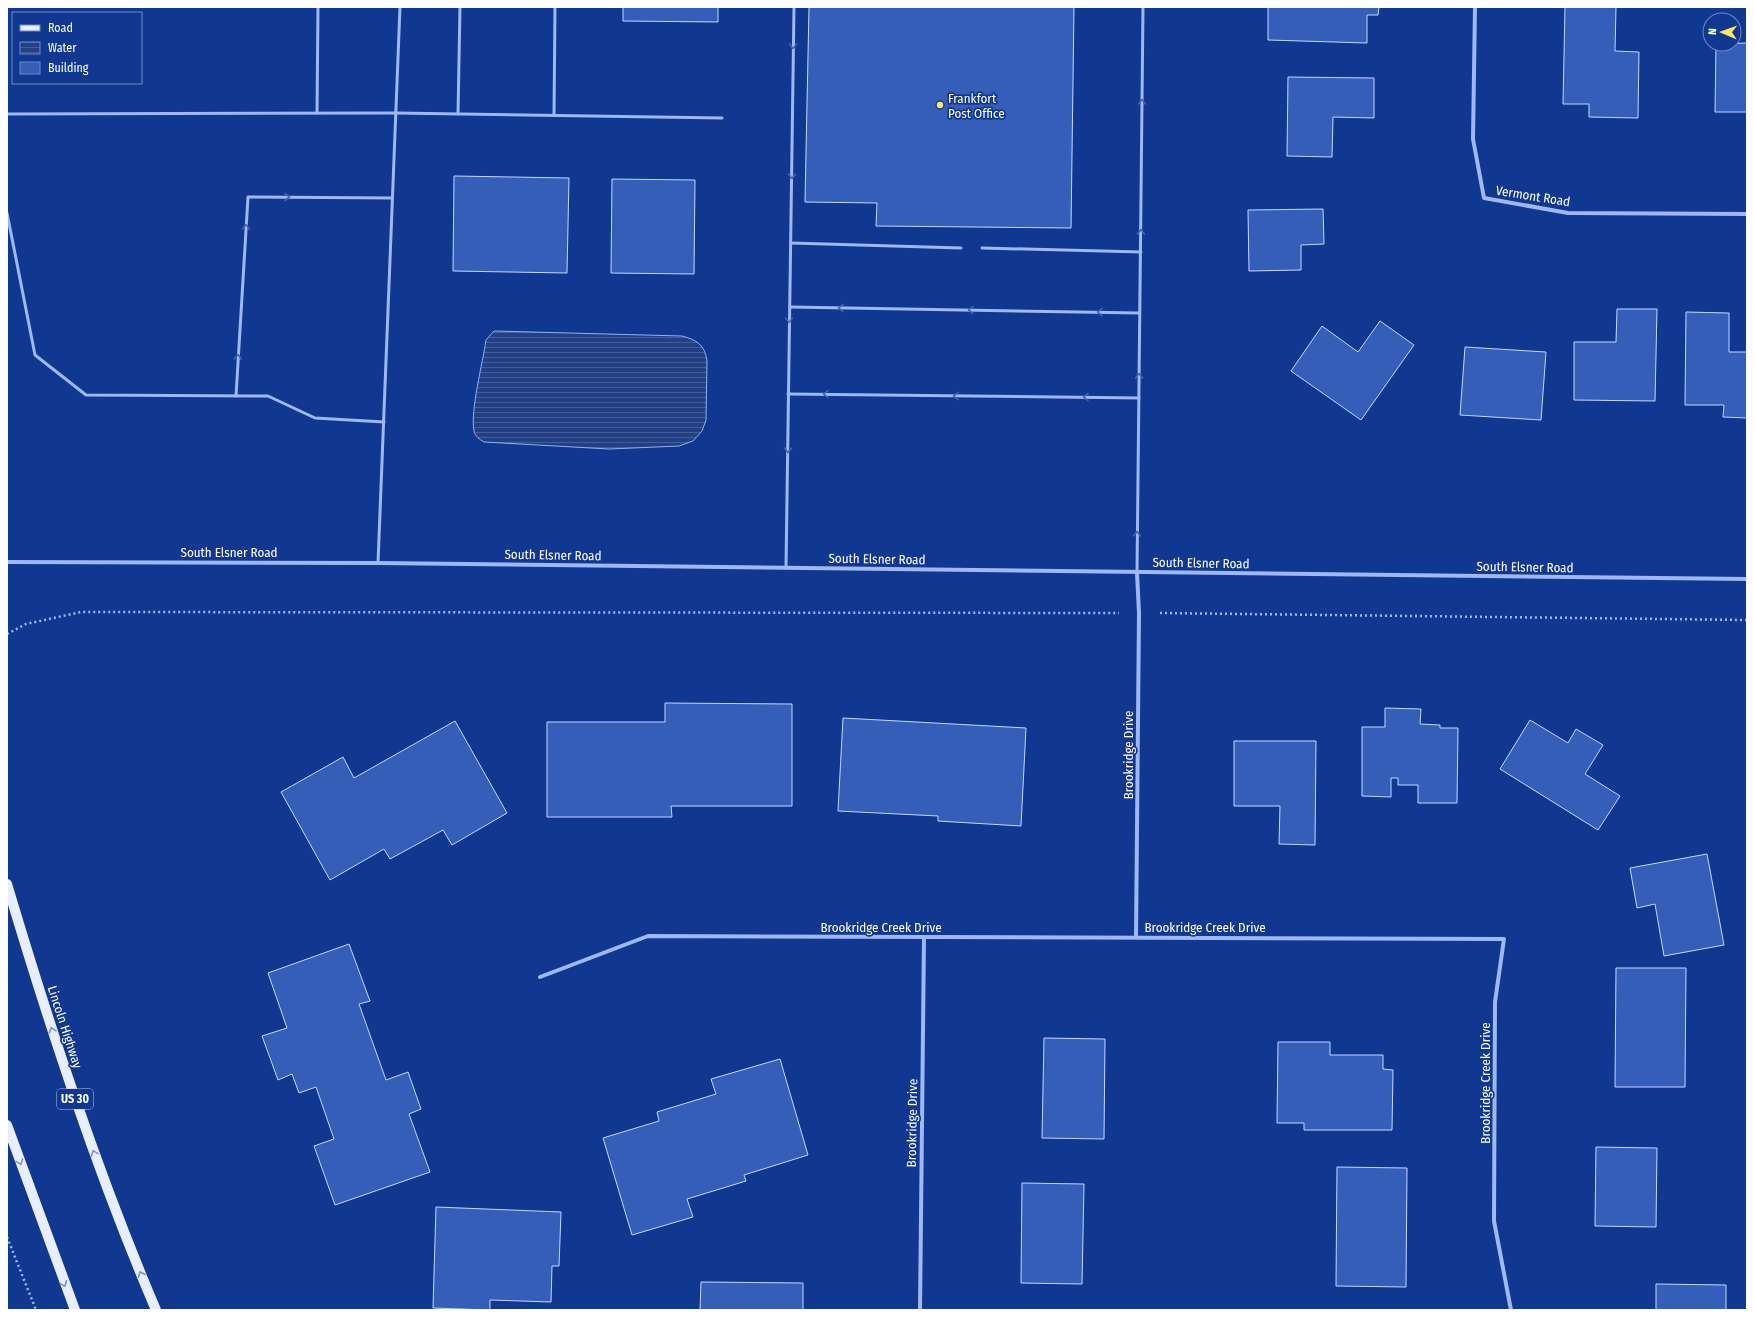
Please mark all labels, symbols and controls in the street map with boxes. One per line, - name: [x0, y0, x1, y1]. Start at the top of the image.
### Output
- legend: [12, 12, 142, 84]
- north arrow: [1702, 12, 1742, 52]
- text: Road: [48, 21, 73, 35]
- text: N: [1706, 28, 1719, 35]
- text: Water: [48, 41, 77, 55]
- one-way arrow: [789, 43, 797, 49]
- text: Building: [48, 61, 89, 75]
- place label: Frankfort Post Office: [948, 91, 1005, 121]
- one-way arrow: [1138, 99, 1146, 105]
- marker: Frankfort Post Office: [935, 100, 945, 110]
- one-way arrow: [787, 173, 796, 179]
- street label: Vermont Road: [1495, 183, 1571, 209]
- one-way arrow: [284, 193, 290, 201]
- one-way arrow: [242, 224, 250, 230]
- one-way arrow: [1137, 229, 1145, 235]
- one-way arrow: [838, 304, 844, 312]
- one-way arrow: [967, 306, 973, 314]
- one-way arrow: [1097, 308, 1103, 317]
- one-way arrow: [785, 317, 793, 323]
- one-way arrow: [234, 354, 243, 360]
- one-way arrow: [1135, 373, 1143, 379]
- one-way arrow: [823, 390, 829, 398]
- one-way arrow: [953, 392, 959, 400]
- one-way arrow: [1083, 393, 1089, 401]
- one-way arrow: [784, 447, 792, 453]
- one-way arrow: [1133, 531, 1141, 537]
- street label: South Elsner Road: [180, 545, 278, 560]
- street label: South Elsner Road: [504, 547, 602, 563]
- street label: South Elsner Road: [828, 551, 926, 567]
- street label: South Elsner Road: [1152, 555, 1250, 571]
- street label: South Elsner Road: [1476, 559, 1574, 575]
- street label: Brookridge Drive: [1121, 711, 1136, 799]
- street label: Brookridge Creek Drive: [820, 920, 942, 935]
- street label: Brookridge Creek Drive: [1144, 920, 1266, 935]
- street label: Lincoln Highway: [45, 984, 85, 1070]
- street label: Brookridge Creek Drive: [1478, 1022, 1493, 1144]
- one-way arrow: [49, 1026, 57, 1033]
- street label: Brookridge Drive: [904, 1079, 920, 1167]
- road number: US 30: [57, 1089, 93, 1109]
- one-way arrow: [90, 1149, 98, 1156]
- one-way arrow: [16, 1158, 24, 1165]
- one-way arrow: [137, 1271, 145, 1278]
- one-way arrow: [60, 1280, 68, 1287]

